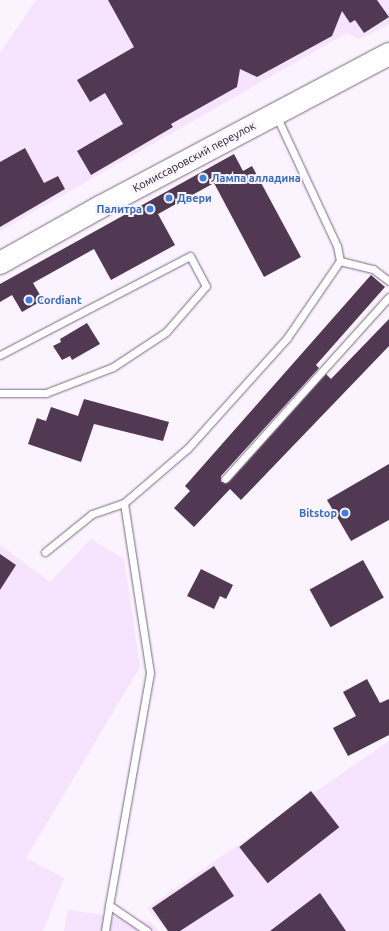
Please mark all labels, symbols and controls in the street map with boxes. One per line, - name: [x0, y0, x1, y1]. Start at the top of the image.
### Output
- street label: Комиссаровский переулок: [130, 119, 258, 195]
- place label: Лампа алладина: [211, 171, 301, 185]
- marker: Лампа алладина: [198, 173, 208, 183]
- place label: Двери: [177, 191, 212, 205]
- marker: Двери: [164, 193, 174, 203]
- place label: Палитра: [96, 202, 142, 216]
- marker: Палитра: [145, 204, 155, 214]
- place label: Cordiant: [37, 293, 82, 307]
- marker: Cordiant: [24, 295, 34, 305]
- place label: Bitstop: [299, 506, 337, 520]
- marker: Bitstop: [340, 508, 350, 518]

